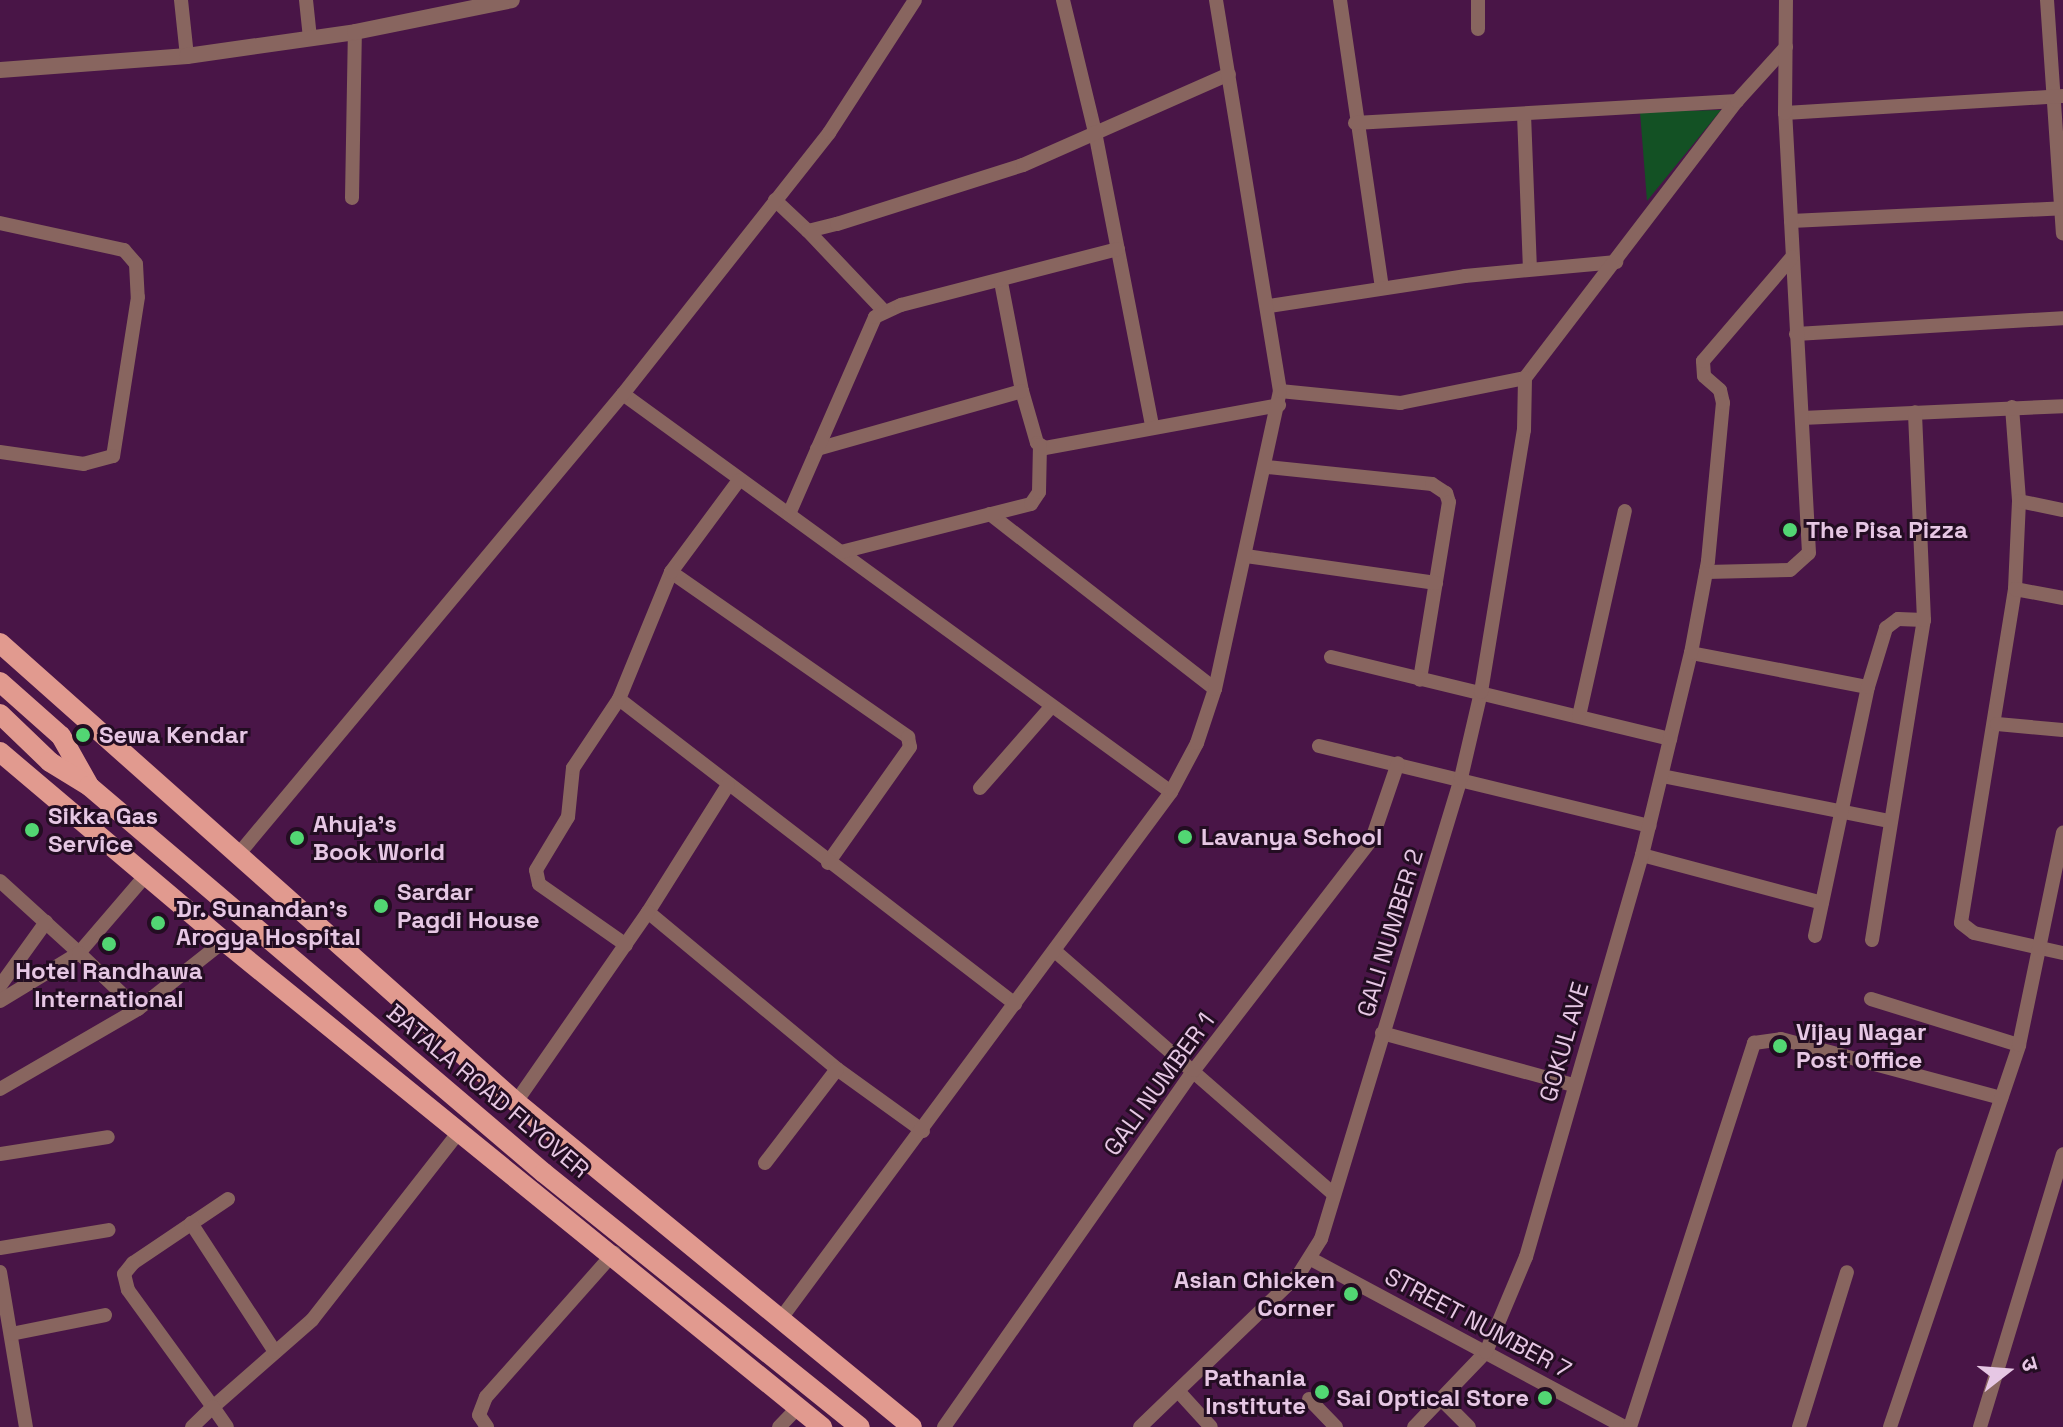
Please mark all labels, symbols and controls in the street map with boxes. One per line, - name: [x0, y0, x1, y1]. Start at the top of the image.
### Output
- place label: The Pisa Pizza: [1806, 516, 1968, 544]
- marker: The Pisa Pizza: [1781, 521, 1799, 539]
- place label: Sewa Kendar: [99, 721, 248, 749]
- marker: Sewa Kendar: [74, 726, 92, 744]
- place label: Sikka Gas Service: [48, 802, 158, 858]
- place label: Ahuja's Book World: [313, 810, 445, 866]
- marker: Sikka Gas Service: [23, 821, 41, 839]
- place label: Lavanya School: [1201, 823, 1382, 851]
- marker: Lavanya School: [1176, 828, 1194, 846]
- marker: Ahuja's Book World: [288, 829, 306, 847]
- street label: GALI NUMBER 2: [1351, 846, 1429, 1020]
- place label: Sardar Pagdi House: [397, 878, 540, 934]
- place label: Dr. Sunandan's Arogya Hospital: [176, 895, 361, 951]
- marker: Sardar Pagdi House: [372, 897, 390, 915]
- marker: Dr. Sunandan's Arogya Hospital: [147, 912, 169, 934]
- marker: Hotel Randhawa International: [100, 935, 118, 953]
- place label: Hotel Randhawa International: [15, 957, 203, 1013]
- street label: GOKUL AVE: [1533, 978, 1595, 1106]
- street label: BATALA ROAD FLYOVER: [381, 998, 595, 1184]
- street label: GALI NUMBER 1: [1098, 1007, 1220, 1161]
- place label: Vijay Nagar Post Office: [1796, 1018, 1926, 1074]
- marker: Vijay Nagar Post Office: [1771, 1037, 1789, 1055]
- street label: STREET NUMBER 7: [1380, 1262, 1576, 1384]
- place label: Asian Chicken Corner: [1174, 1266, 1335, 1322]
- marker: Asian Chicken Corner: [1342, 1285, 1360, 1303]
- north arrow: [1967, 1331, 2047, 1411]
- text: उ: [2015, 1354, 2045, 1374]
- place label: Pathania Institute: [1204, 1364, 1306, 1420]
- marker: Pathania Institute: [1313, 1383, 1331, 1401]
- place label: Sai Optical Store: [1337, 1384, 1529, 1412]
- marker: Sai Optical Store: [1536, 1389, 1554, 1407]

